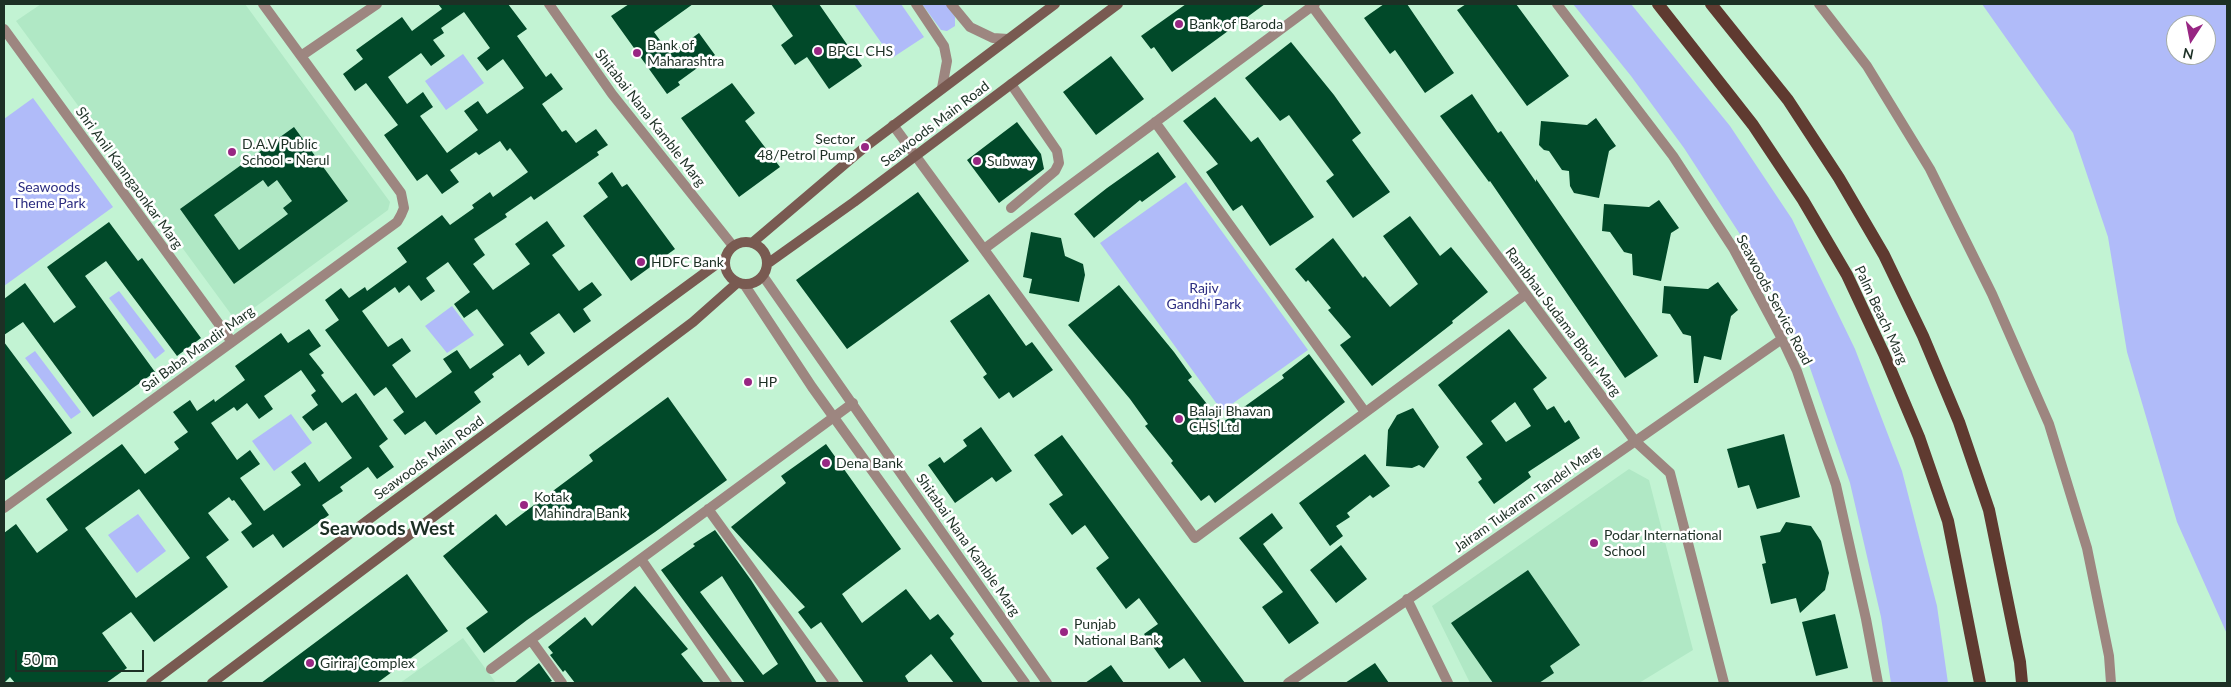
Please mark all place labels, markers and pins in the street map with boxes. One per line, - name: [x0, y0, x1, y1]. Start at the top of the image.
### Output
- place label: Bank of Baroda: [1189, 16, 1283, 32]
- marker: Bank of Baroda: [1173, 18, 1185, 30]
- place label: Bank of Maharashtra: [647, 37, 724, 70]
- place label: BPCL CHS: [828, 43, 893, 59]
- marker: BPCL CHS: [812, 45, 824, 57]
- marker: Bank of Maharashtra: [631, 47, 643, 59]
- place label: Sector 48/Petrol Pump: [757, 131, 855, 164]
- place label: D.A.V Public School - Nerul: [242, 136, 330, 168]
- marker: Sector 48/Petrol Pump: [859, 141, 871, 153]
- marker: D.A.V Public School - Nerul: [226, 146, 238, 158]
- place label: Subway: [987, 153, 1035, 169]
- marker: Subway: [971, 155, 983, 167]
- place label: HDFC Bank: [651, 254, 724, 270]
- marker: HDFC Bank: [635, 256, 647, 268]
- place label: HP: [758, 374, 777, 390]
- marker: HP: [742, 376, 754, 388]
- place label: Balaji Bhavan CHS Ltd: [1189, 403, 1271, 436]
- marker: Balaji Bhavan CHS Ltd: [1173, 413, 1185, 425]
- place label: Dena Bank: [836, 455, 903, 471]
- marker: Dena Bank: [820, 457, 832, 469]
- place label: Kotak Mahindra Bank: [534, 489, 627, 522]
- marker: Kotak Mahindra Bank: [518, 499, 530, 511]
- place label: Podar International School: [1604, 527, 1722, 560]
- marker: Podar International School: [1588, 537, 1600, 549]
- place label: Punjab National Bank: [1074, 616, 1160, 648]
- marker: Punjab National Bank: [1058, 626, 1070, 638]
- place label: Giriraj Complex: [320, 655, 415, 671]
- marker: Giriraj Complex: [304, 657, 316, 669]

